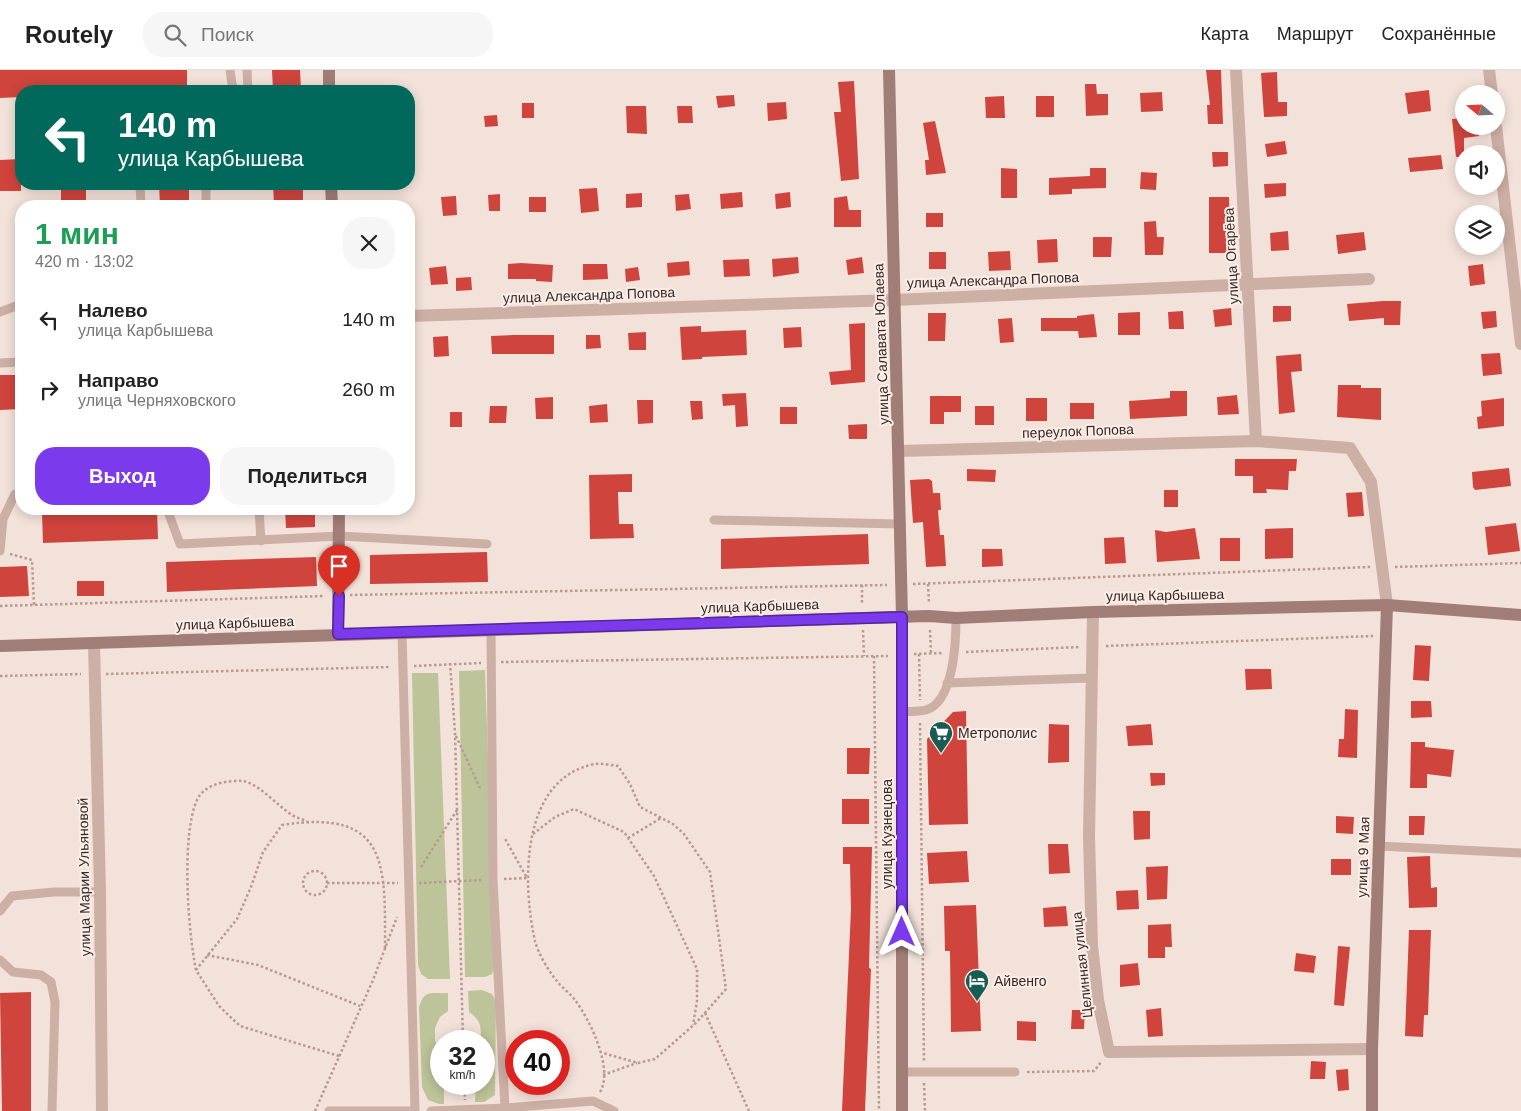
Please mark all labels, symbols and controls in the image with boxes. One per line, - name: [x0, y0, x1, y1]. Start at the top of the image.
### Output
- search box: [143, 12, 493, 57]
- text: Routely: [25, 21, 113, 48]
- icon: search: [161, 21, 189, 49]
- text: Поиск: [201, 24, 254, 45]
- text: Карта: [1201, 24, 1249, 44]
- text: Маршрут: [1277, 24, 1353, 44]
- text: Сохранённые: [1381, 24, 1496, 44]
- north arrow: [1455, 85, 1505, 135]
- map controls: [1455, 85, 1505, 255]
- icon: left: [35, 105, 100, 170]
- text: 140 m: [118, 105, 217, 144]
- button: sound: [1455, 145, 1505, 195]
- text: улица Карбышева: [118, 146, 304, 171]
- button: layers: [1455, 205, 1505, 255]
- street label: улица Огарёва: [1220, 207, 1242, 305]
- text: 1 мин: [35, 217, 119, 250]
- button: close: [343, 217, 395, 269]
- text: 420 m · 13:02: [35, 253, 134, 270]
- street label: улица Салавата Юлаева: [870, 263, 892, 425]
- street label: улица Александра Попова: [907, 269, 1080, 291]
- street label: улица Александра Попова: [503, 284, 676, 306]
- text: Налево: [78, 300, 148, 321]
- icon: left: [35, 306, 63, 334]
- text: 140 m: [342, 309, 395, 330]
- text: улица Карбышева: [78, 322, 213, 339]
- text: Направо: [78, 370, 159, 391]
- icon: right: [35, 376, 63, 404]
- text: 260 m: [342, 379, 395, 400]
- text: улица Черняховского: [78, 392, 236, 409]
- street label: переулок Попова: [1022, 421, 1134, 441]
- button: Выход: [35, 447, 210, 505]
- button: Поделиться: [220, 447, 395, 505]
- pin: [318, 545, 360, 596]
- icon: arrive: [325, 552, 353, 580]
- street label: улица Карбышева: [1106, 586, 1224, 604]
- street label: улица Карбышева: [701, 596, 820, 616]
- street label: улица Карбышева: [176, 613, 295, 633]
- supermarket icon: Метрополис: [928, 720, 954, 754]
- place label: Метрополис: [958, 725, 1037, 741]
- street label: улица Кузнецова: [879, 779, 895, 889]
- street label: улица Марии Ульяновой: [75, 798, 93, 956]
- street label: улица 9 Мая: [1354, 816, 1372, 898]
- position arrow: [875, 905, 927, 957]
- street label: Целинная улица: [1068, 911, 1096, 1019]
- hotel icon: Айвенго: [964, 968, 990, 1002]
- place label: Айвенго: [994, 973, 1047, 989]
- speed limit sign: 40: [505, 1030, 570, 1095]
- text: 32: [449, 1042, 476, 1070]
- text: km/h: [449, 1068, 476, 1082]

